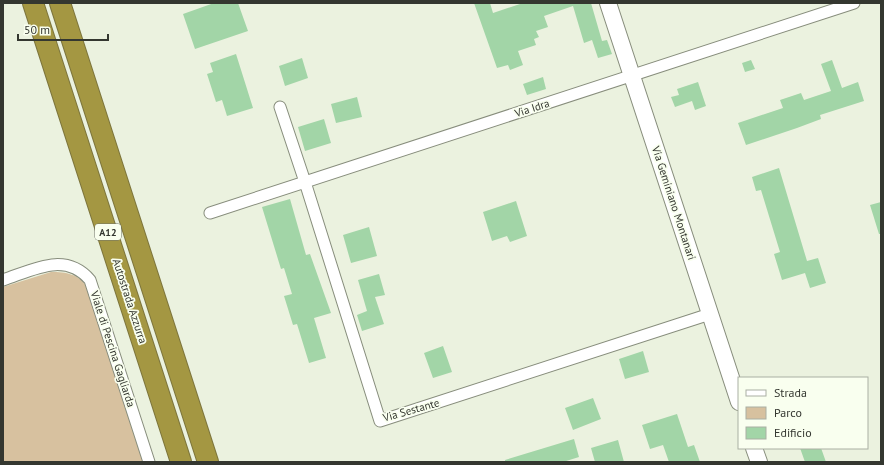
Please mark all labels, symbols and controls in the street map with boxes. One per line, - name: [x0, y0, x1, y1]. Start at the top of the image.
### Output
- scale bar: [18, 16, 108, 42]
- text: 50 m: [24, 22, 50, 37]
- street label: Via Idra: [512, 96, 551, 121]
- street label: Via Geminiano Montanari: [649, 143, 699, 262]
- road number: A12: [95, 224, 121, 240]
- street label: Autostrada Azzurra: [110, 257, 150, 345]
- street label: Viale di Pescina Gagliarda: [87, 288, 138, 409]
- legend: [738, 377, 868, 449]
- text: Strada: [774, 385, 807, 400]
- street label: Via Sestante: [380, 395, 441, 425]
- text: Parco: [774, 405, 802, 420]
- text: Edificio: [774, 425, 812, 440]

